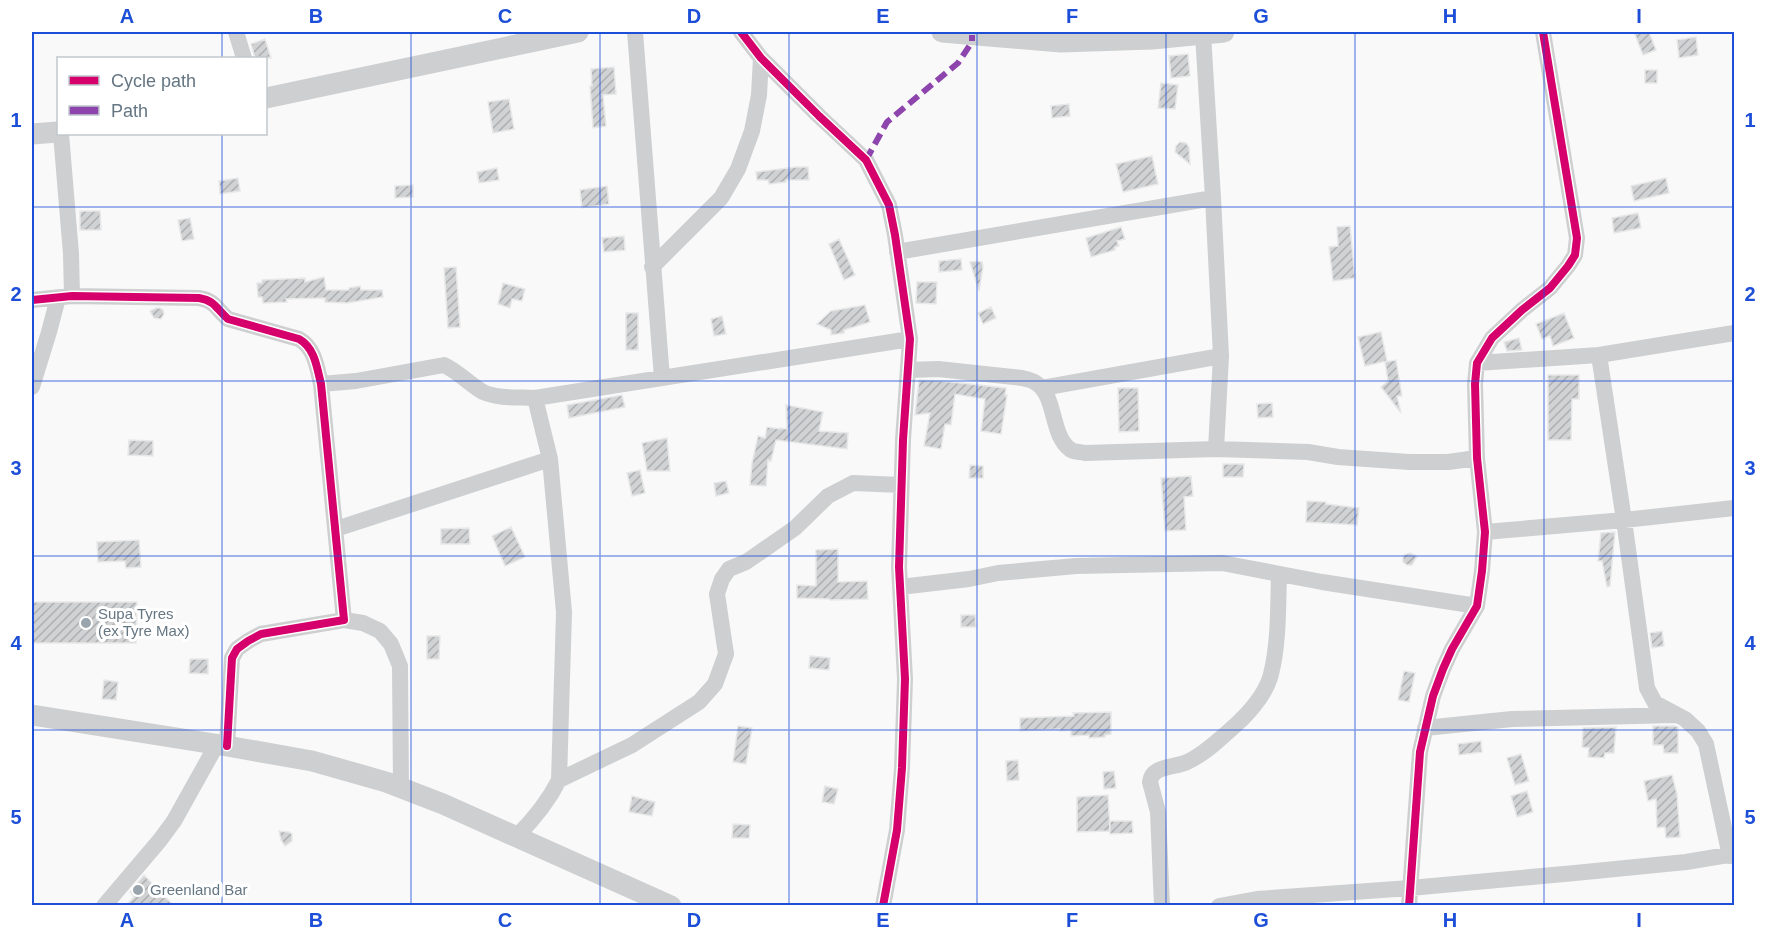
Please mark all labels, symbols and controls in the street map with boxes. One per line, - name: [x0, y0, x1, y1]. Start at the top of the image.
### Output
- text: A: [120, 5, 134, 27]
- text: B: [309, 5, 323, 27]
- text: C: [498, 5, 512, 27]
- text: D: [687, 5, 701, 27]
- text: E: [876, 5, 890, 27]
- text: F: [1066, 5, 1078, 27]
- text: G: [1253, 5, 1269, 27]
- text: H: [1443, 5, 1457, 27]
- text: I: [1636, 5, 1642, 27]
- legend: [57, 57, 267, 135]
- text: Cycle path: [111, 71, 196, 91]
- text: Path: [111, 101, 148, 121]
- text: 1: [10, 109, 22, 131]
- text: 1: [1744, 109, 1756, 131]
- text: 2: [10, 283, 22, 305]
- text: 2: [1744, 283, 1756, 305]
- text: 3: [10, 457, 22, 479]
- text: 3: [1744, 457, 1756, 479]
- place label: Supa Tyres (ex Tyre Max): [98, 605, 189, 639]
- marker: Supa Tyres (ex Tyre Max): [79, 616, 93, 630]
- text: 4: [10, 632, 22, 654]
- text: 4: [1744, 632, 1756, 654]
- text: 5: [10, 806, 22, 828]
- text: 5: [1744, 806, 1756, 828]
- place label: Greenland Bar: [150, 881, 248, 898]
- marker: Greenland Bar: [131, 883, 145, 897]
- text: A: [120, 909, 134, 931]
- text: B: [309, 909, 323, 931]
- text: C: [498, 909, 512, 931]
- text: D: [687, 909, 701, 931]
- text: E: [876, 909, 890, 931]
- text: F: [1066, 909, 1078, 931]
- text: G: [1253, 909, 1269, 931]
- text: H: [1443, 909, 1457, 931]
- text: I: [1636, 909, 1642, 931]

